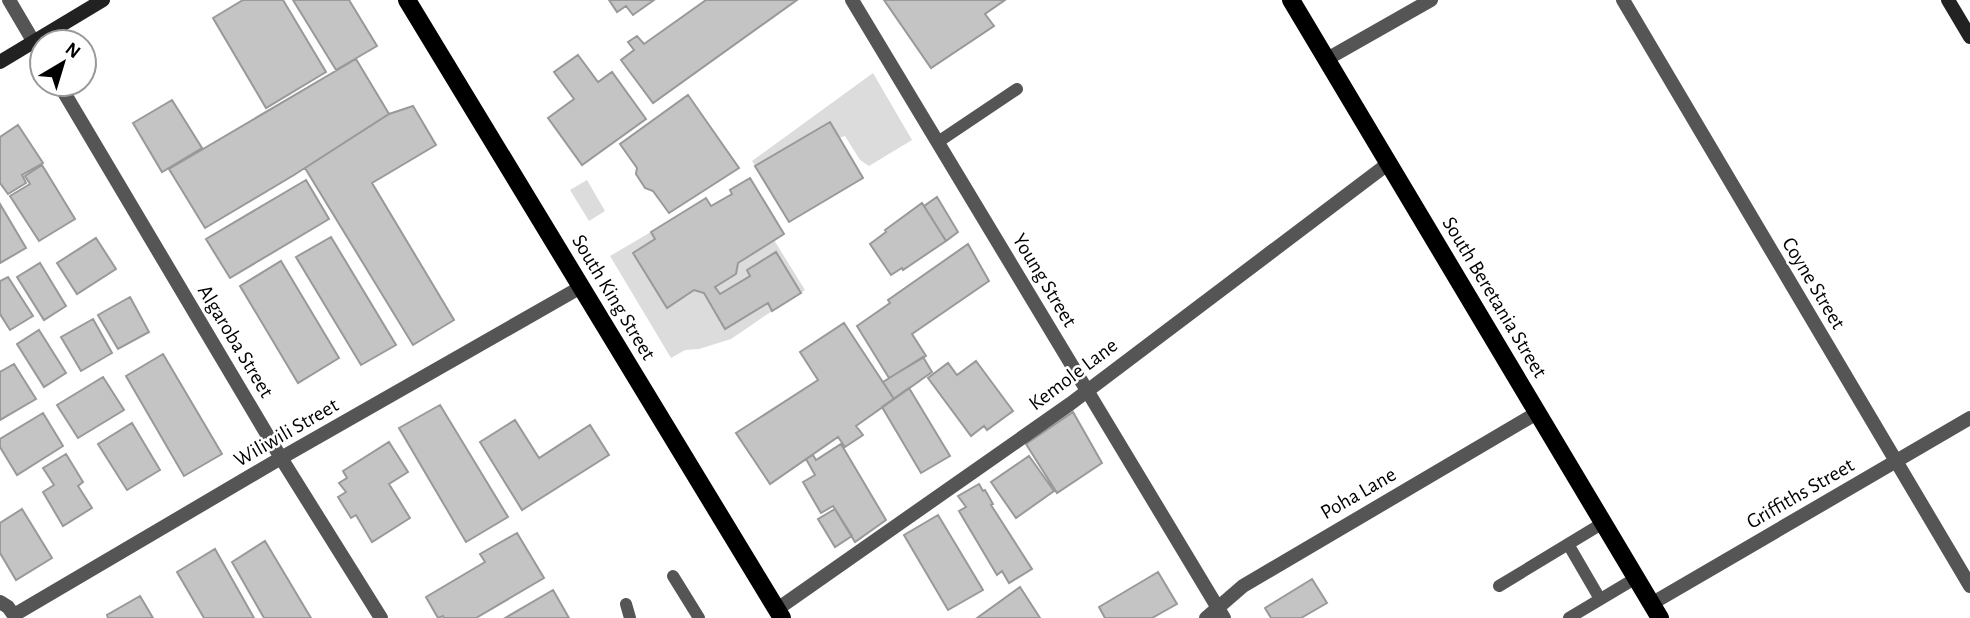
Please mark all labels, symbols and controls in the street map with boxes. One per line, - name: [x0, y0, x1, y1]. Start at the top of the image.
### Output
- north arrow: [28, 28, 98, 98]
- text: N: [61, 39, 84, 62]
- street label: South Beretania Street: [1438, 213, 1551, 382]
- street label: Young Street: [1009, 230, 1081, 331]
- street label: South King Street: [568, 231, 659, 364]
- street label: Coyne Street: [1778, 234, 1849, 333]
- street label: Algaroba Street: [194, 281, 277, 401]
- street label: Kemole Lane: [1025, 334, 1121, 414]
- street label: Wiliwili Street: [231, 394, 342, 471]
- street label: Griffiths Street: [1743, 454, 1858, 533]
- street label: Poha Lane: [1317, 464, 1400, 523]

